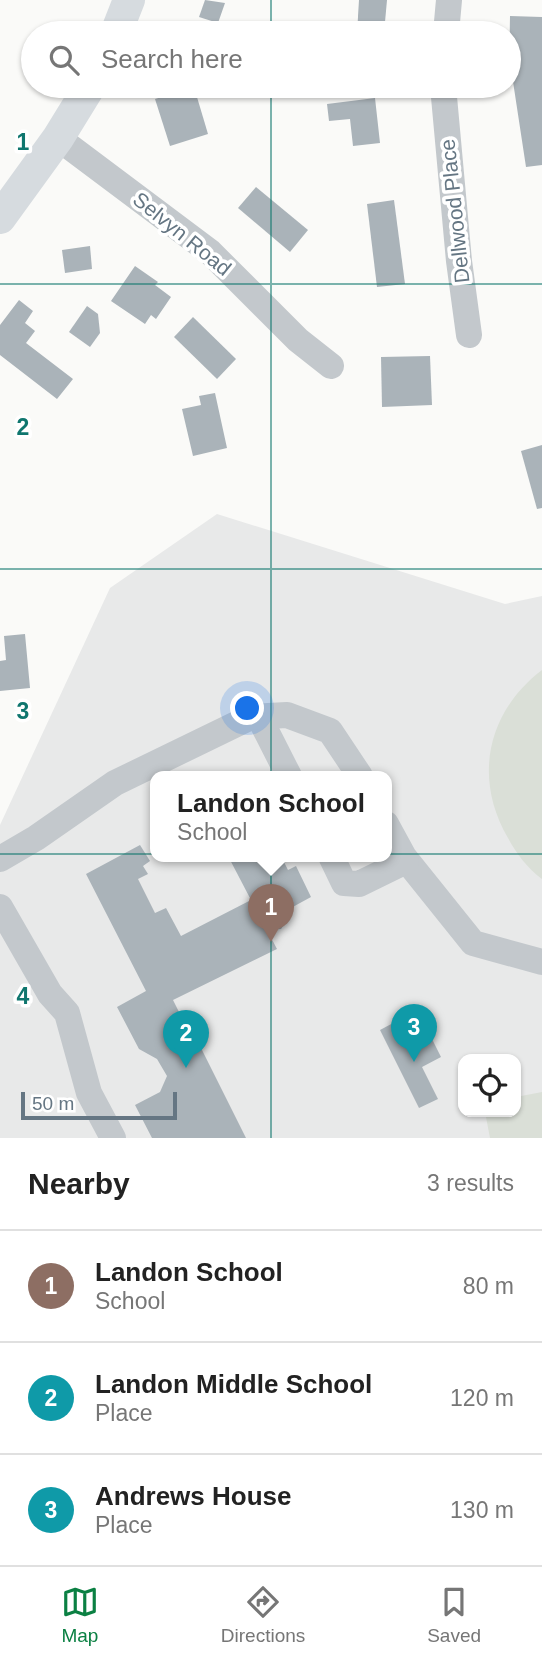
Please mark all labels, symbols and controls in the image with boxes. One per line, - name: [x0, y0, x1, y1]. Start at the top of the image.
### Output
- search box: [21, 21, 521, 98]
- icon: search: [45, 41, 83, 79]
- text: Search here: [101, 44, 243, 74]
- text: 1: [17, 129, 30, 155]
- street label: Dellwood Place: [436, 138, 474, 284]
- street label: Selvyn Road: [129, 187, 236, 280]
- text: 2: [17, 414, 29, 440]
- your location: [230, 691, 264, 725]
- text: 3: [17, 698, 29, 724]
- popup: [150, 771, 392, 862]
- text: Landon School: [177, 788, 365, 818]
- text: School: [177, 819, 247, 845]
- pin: 1: [248, 884, 294, 942]
- text: 4: [17, 983, 30, 1009]
- pin: 3: [391, 1004, 437, 1062]
- pin: 2: [163, 1010, 209, 1068]
- map controls: [458, 1054, 521, 1117]
- button: locate: [458, 1054, 521, 1117]
- scale bar: [21, 1089, 177, 1121]
- text: 50 m: [32, 1093, 74, 1114]
- text: Nearby: [28, 1167, 130, 1200]
- text: 3 results: [427, 1170, 514, 1196]
- text: Landon School: [95, 1257, 283, 1287]
- text: 1: [45, 1273, 57, 1299]
- text: 80 m: [463, 1273, 514, 1299]
- text: School: [95, 1288, 165, 1314]
- text: Landon Middle School: [95, 1369, 372, 1399]
- text: 2: [45, 1385, 57, 1411]
- text: 120 m: [450, 1385, 514, 1411]
- text: Place: [95, 1400, 153, 1426]
- text: Andrews House: [95, 1481, 292, 1511]
- text: 3: [45, 1497, 57, 1523]
- text: 130 m: [450, 1497, 514, 1523]
- text: Place: [95, 1512, 153, 1538]
- tab: Map: [61, 1583, 99, 1647]
- tab: Directions: [221, 1583, 305, 1647]
- tab: Saved: [427, 1583, 481, 1647]

